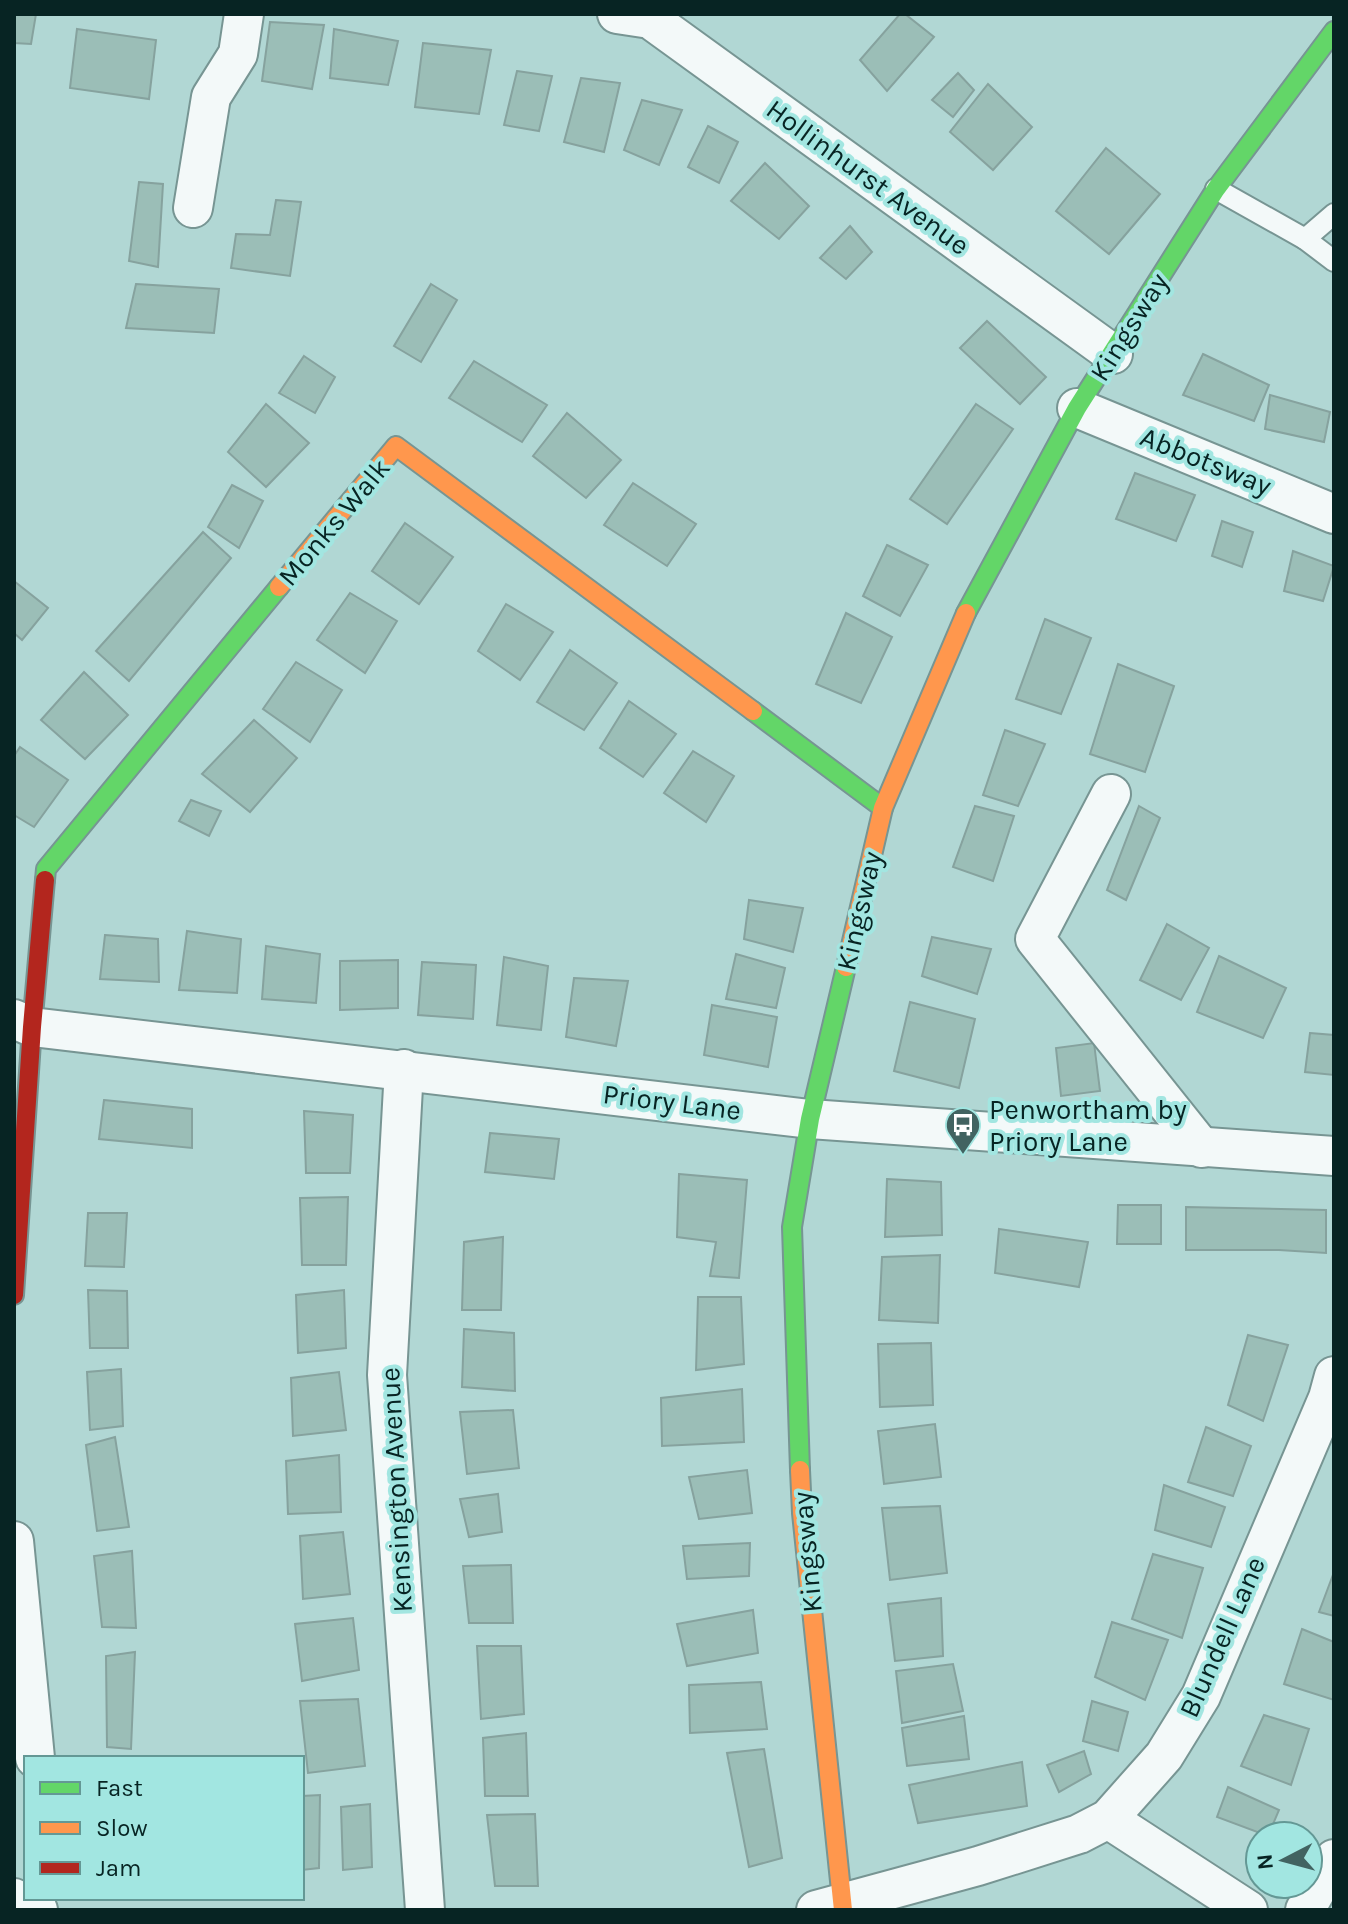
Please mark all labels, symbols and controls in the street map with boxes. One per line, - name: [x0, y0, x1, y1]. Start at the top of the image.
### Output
- street label: Hollinhurst Avenue: [760, 92, 976, 262]
- street label: Kingsway: [1083, 267, 1175, 387]
- street label: Abbotsway: [1136, 420, 1276, 502]
- street label: Monks Walk: [271, 452, 397, 592]
- street label: Kingsway: [829, 848, 889, 974]
- street label: Priory Lane: [601, 1077, 743, 1127]
- place label: Penwortham by Priory Lane: [989, 1093, 1187, 1158]
- bus stop icon: Penwortham by Priory Lane: [944, 1106, 982, 1156]
- street label: Kensington Avenue: [373, 1367, 419, 1613]
- street label: Kingsway: [785, 1490, 829, 1614]
- street label: Blundell Lane: [1172, 1552, 1272, 1722]
- legend: [24, 1756, 304, 1900]
- text: Fast: [96, 1774, 143, 1802]
- text: Slow: [96, 1814, 148, 1842]
- north arrow: [1244, 1820, 1324, 1900]
- text: N: [1251, 1853, 1279, 1871]
- text: Jam: [96, 1854, 141, 1882]

